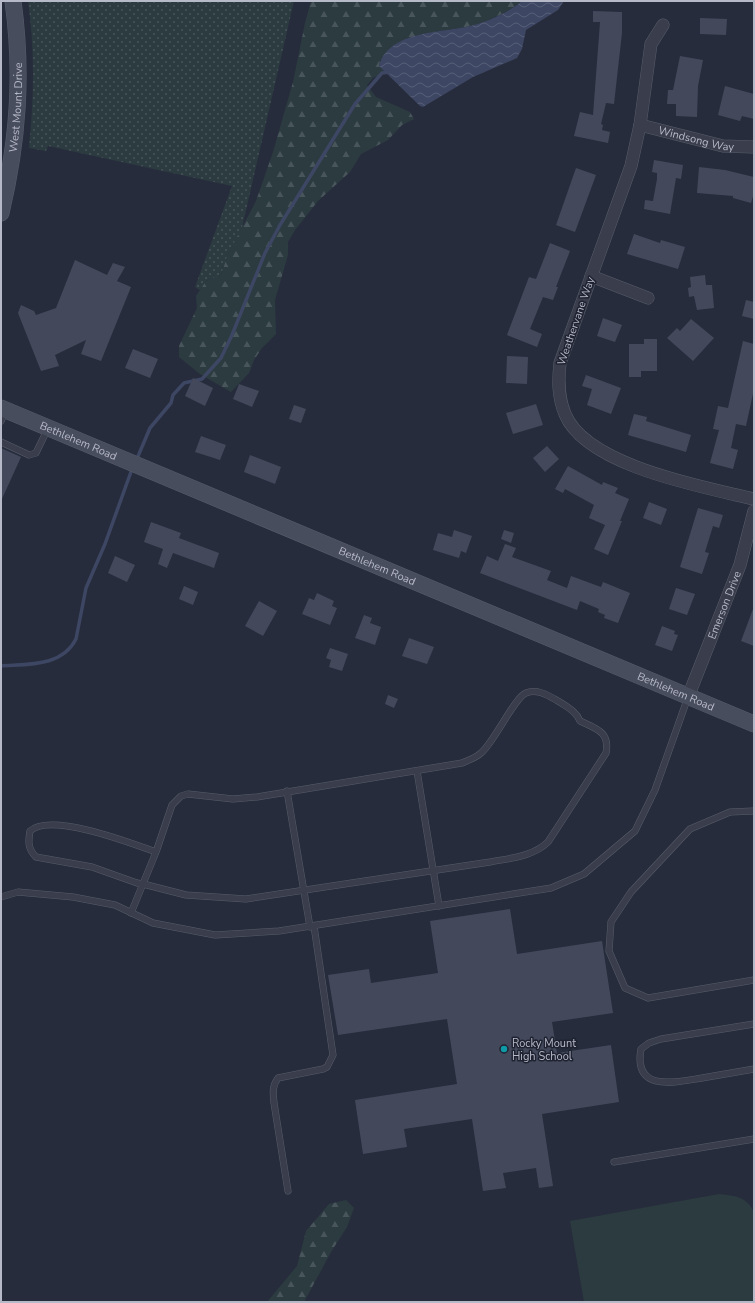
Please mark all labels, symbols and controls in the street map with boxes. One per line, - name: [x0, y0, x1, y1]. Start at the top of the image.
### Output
- street label: West Mount Drive: [5, 62, 26, 153]
- street label: Windsong Way: [657, 122, 735, 154]
- street label: Weathervane Way: [554, 274, 598, 367]
- street label: Bethlehem Road: [38, 418, 119, 463]
- street label: Bethlehem Road: [336, 543, 418, 589]
- street label: Emerson Drive: [704, 568, 745, 641]
- street label: Bethlehem Road: [635, 668, 717, 714]
- place label: Rocky Mount High School: [512, 1036, 576, 1064]
- marker: Rocky Mount High School: [499, 1044, 509, 1054]

